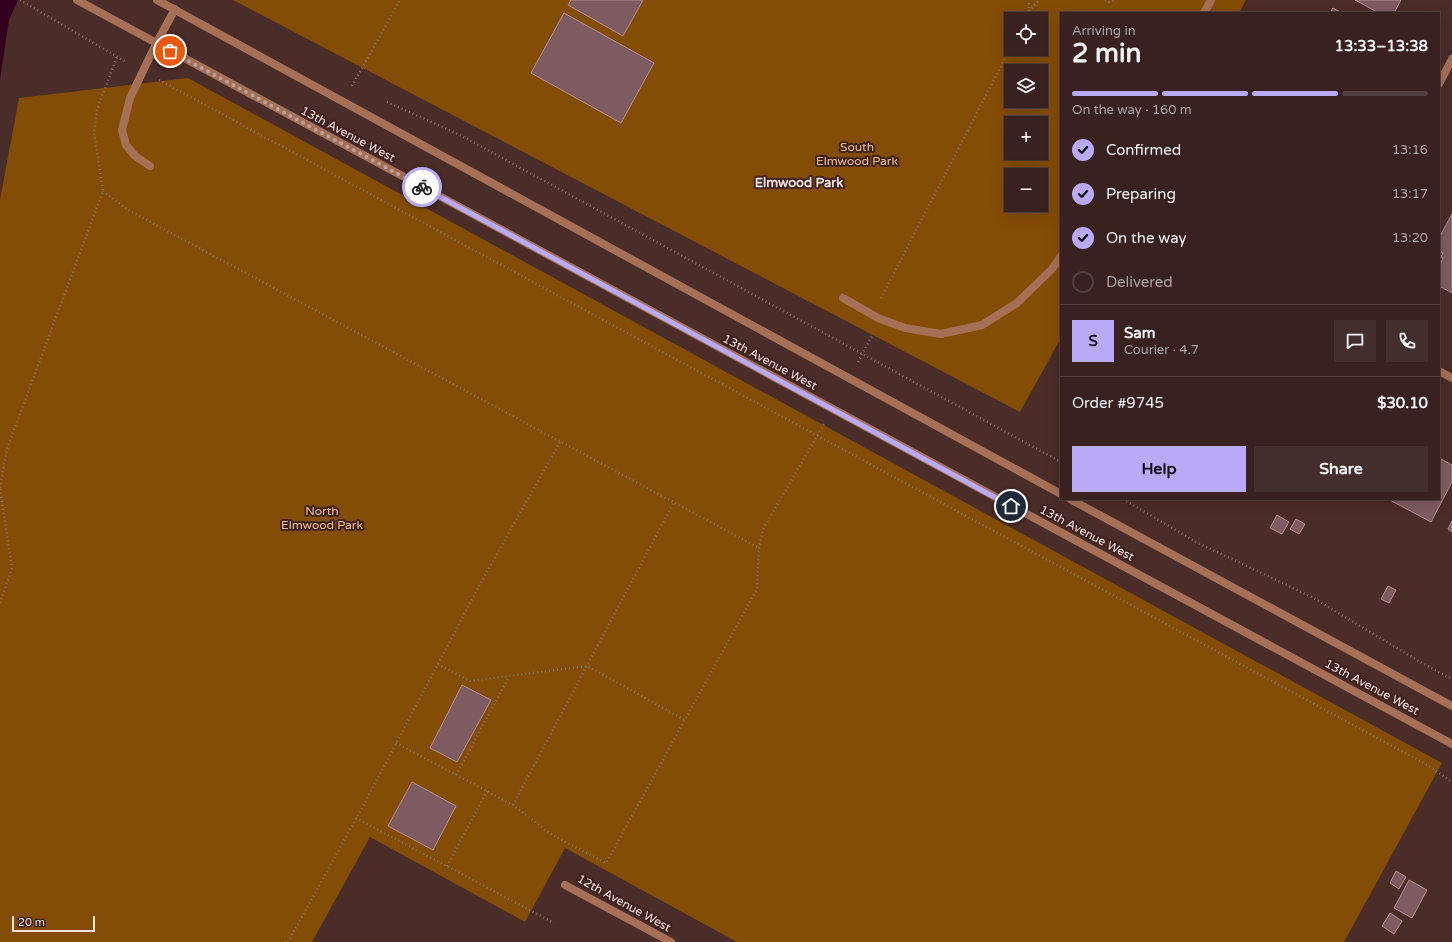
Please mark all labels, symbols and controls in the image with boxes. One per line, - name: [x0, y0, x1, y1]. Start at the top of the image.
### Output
- map controls: [1004, 12, 1048, 212]
- button: locate: [1004, 12, 1048, 56]
- text: Arriving in: [1072, 23, 1136, 39]
- pin: [153, 34, 187, 68]
- text: 13:33–13:38: [1335, 37, 1428, 55]
- text: 2 min: [1072, 38, 1141, 69]
- icon: bag: [159, 40, 181, 62]
- button: layers: [1004, 64, 1048, 108]
- text: On the way · 160 m: [1072, 102, 1192, 118]
- street label: 13th Avenue West: [298, 103, 398, 165]
- button: +: [1004, 116, 1048, 160]
- icon: check: [1072, 139, 1094, 161]
- park label: South Elmwood Park: [816, 140, 898, 168]
- text: Confirmed: [1106, 141, 1181, 159]
- text: 13:16: [1392, 142, 1428, 158]
- courier: [402, 167, 442, 207]
- button: −: [1004, 168, 1048, 212]
- district label: Elmwood Park: [755, 175, 843, 191]
- icon: bike: [411, 176, 433, 198]
- icon: check: [1072, 183, 1094, 205]
- text: Preparing: [1106, 185, 1176, 203]
- text: 13:17: [1392, 186, 1428, 202]
- icon: check: [1072, 227, 1094, 249]
- text: On the way: [1106, 229, 1186, 247]
- text: 13:20: [1392, 230, 1428, 246]
- text: Delivered: [1106, 273, 1173, 291]
- button: chat: [1334, 320, 1376, 362]
- button: phone: [1386, 320, 1428, 362]
- text: Sam: [1124, 324, 1155, 342]
- street label: 13th Avenue West: [720, 331, 820, 393]
- text: S: [1088, 332, 1098, 350]
- text: Courier · 4.7: [1124, 342, 1199, 358]
- text: Order #9745: [1072, 394, 1164, 412]
- text: $30.10: [1377, 394, 1428, 412]
- button: Help: [1072, 446, 1246, 492]
- button: Share: [1254, 446, 1428, 492]
- pin: [994, 489, 1028, 523]
- icon: home: [1000, 495, 1022, 517]
- street label: 13th Avenue West: [1037, 502, 1137, 564]
- park label: North Elmwood Park: [281, 504, 363, 532]
- street label: 13th Avenue West: [1322, 656, 1422, 718]
- street label: 12th Avenue West: [575, 871, 674, 935]
- scale bar: [12, 914, 95, 933]
- text: 20 m: [18, 916, 45, 929]

